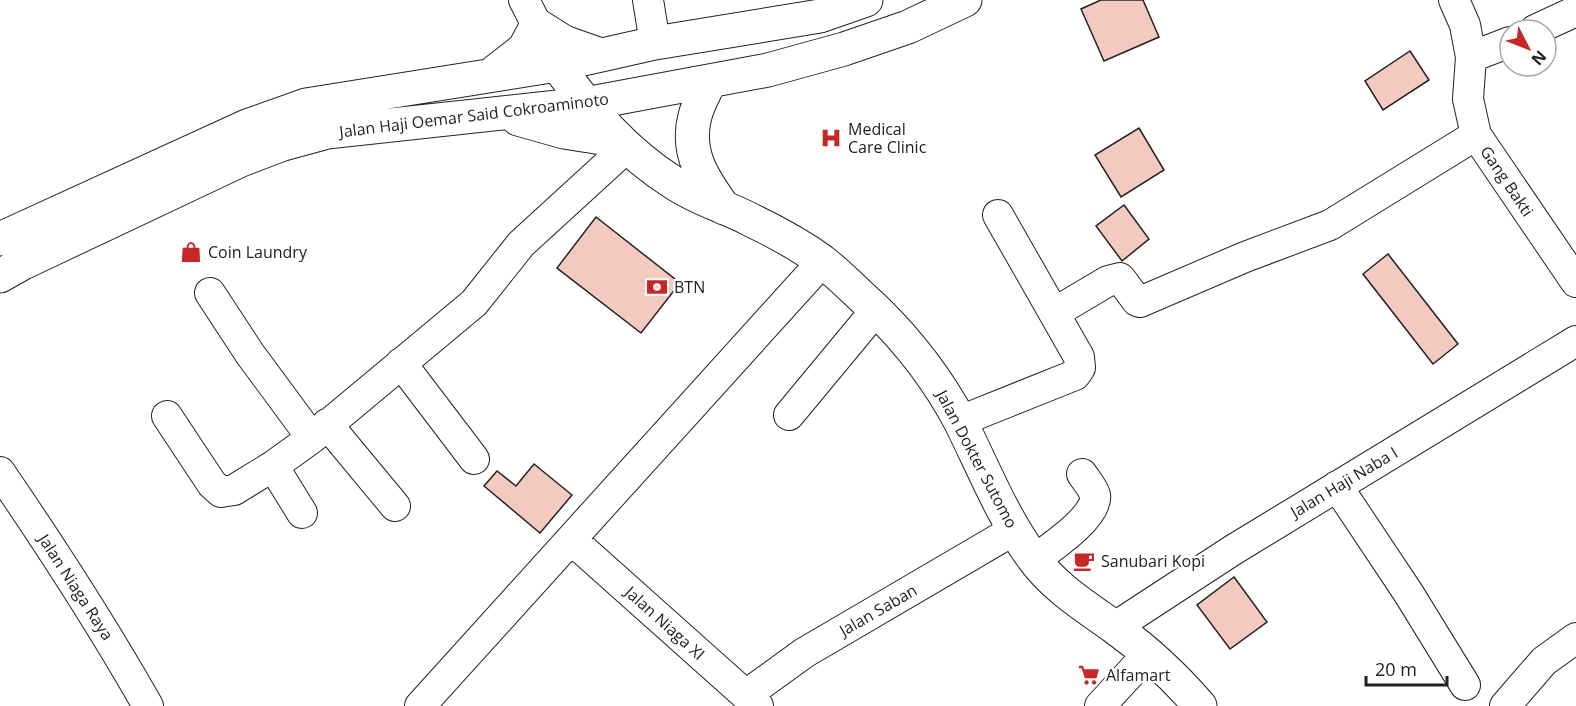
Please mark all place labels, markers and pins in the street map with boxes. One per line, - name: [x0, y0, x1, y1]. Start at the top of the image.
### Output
- place label: Medical Care Clinic: [848, 118, 927, 158]
- hospital icon: Medical Care Clinic: [819, 126, 843, 150]
- shop icon: Coin Laundry: [179, 240, 203, 264]
- place label: Coin Laundry: [208, 241, 308, 263]
- bank icon: BTN: [645, 275, 669, 299]
- place label: BTN: [674, 276, 705, 298]
- cafe icon: Sanubari Kopi: [1072, 549, 1096, 573]
- place label: Sanubari Kopi: [1101, 550, 1205, 572]
- supermarket icon: Alfamart: [1077, 663, 1101, 687]
- place label: Alfamart: [1106, 664, 1171, 686]

